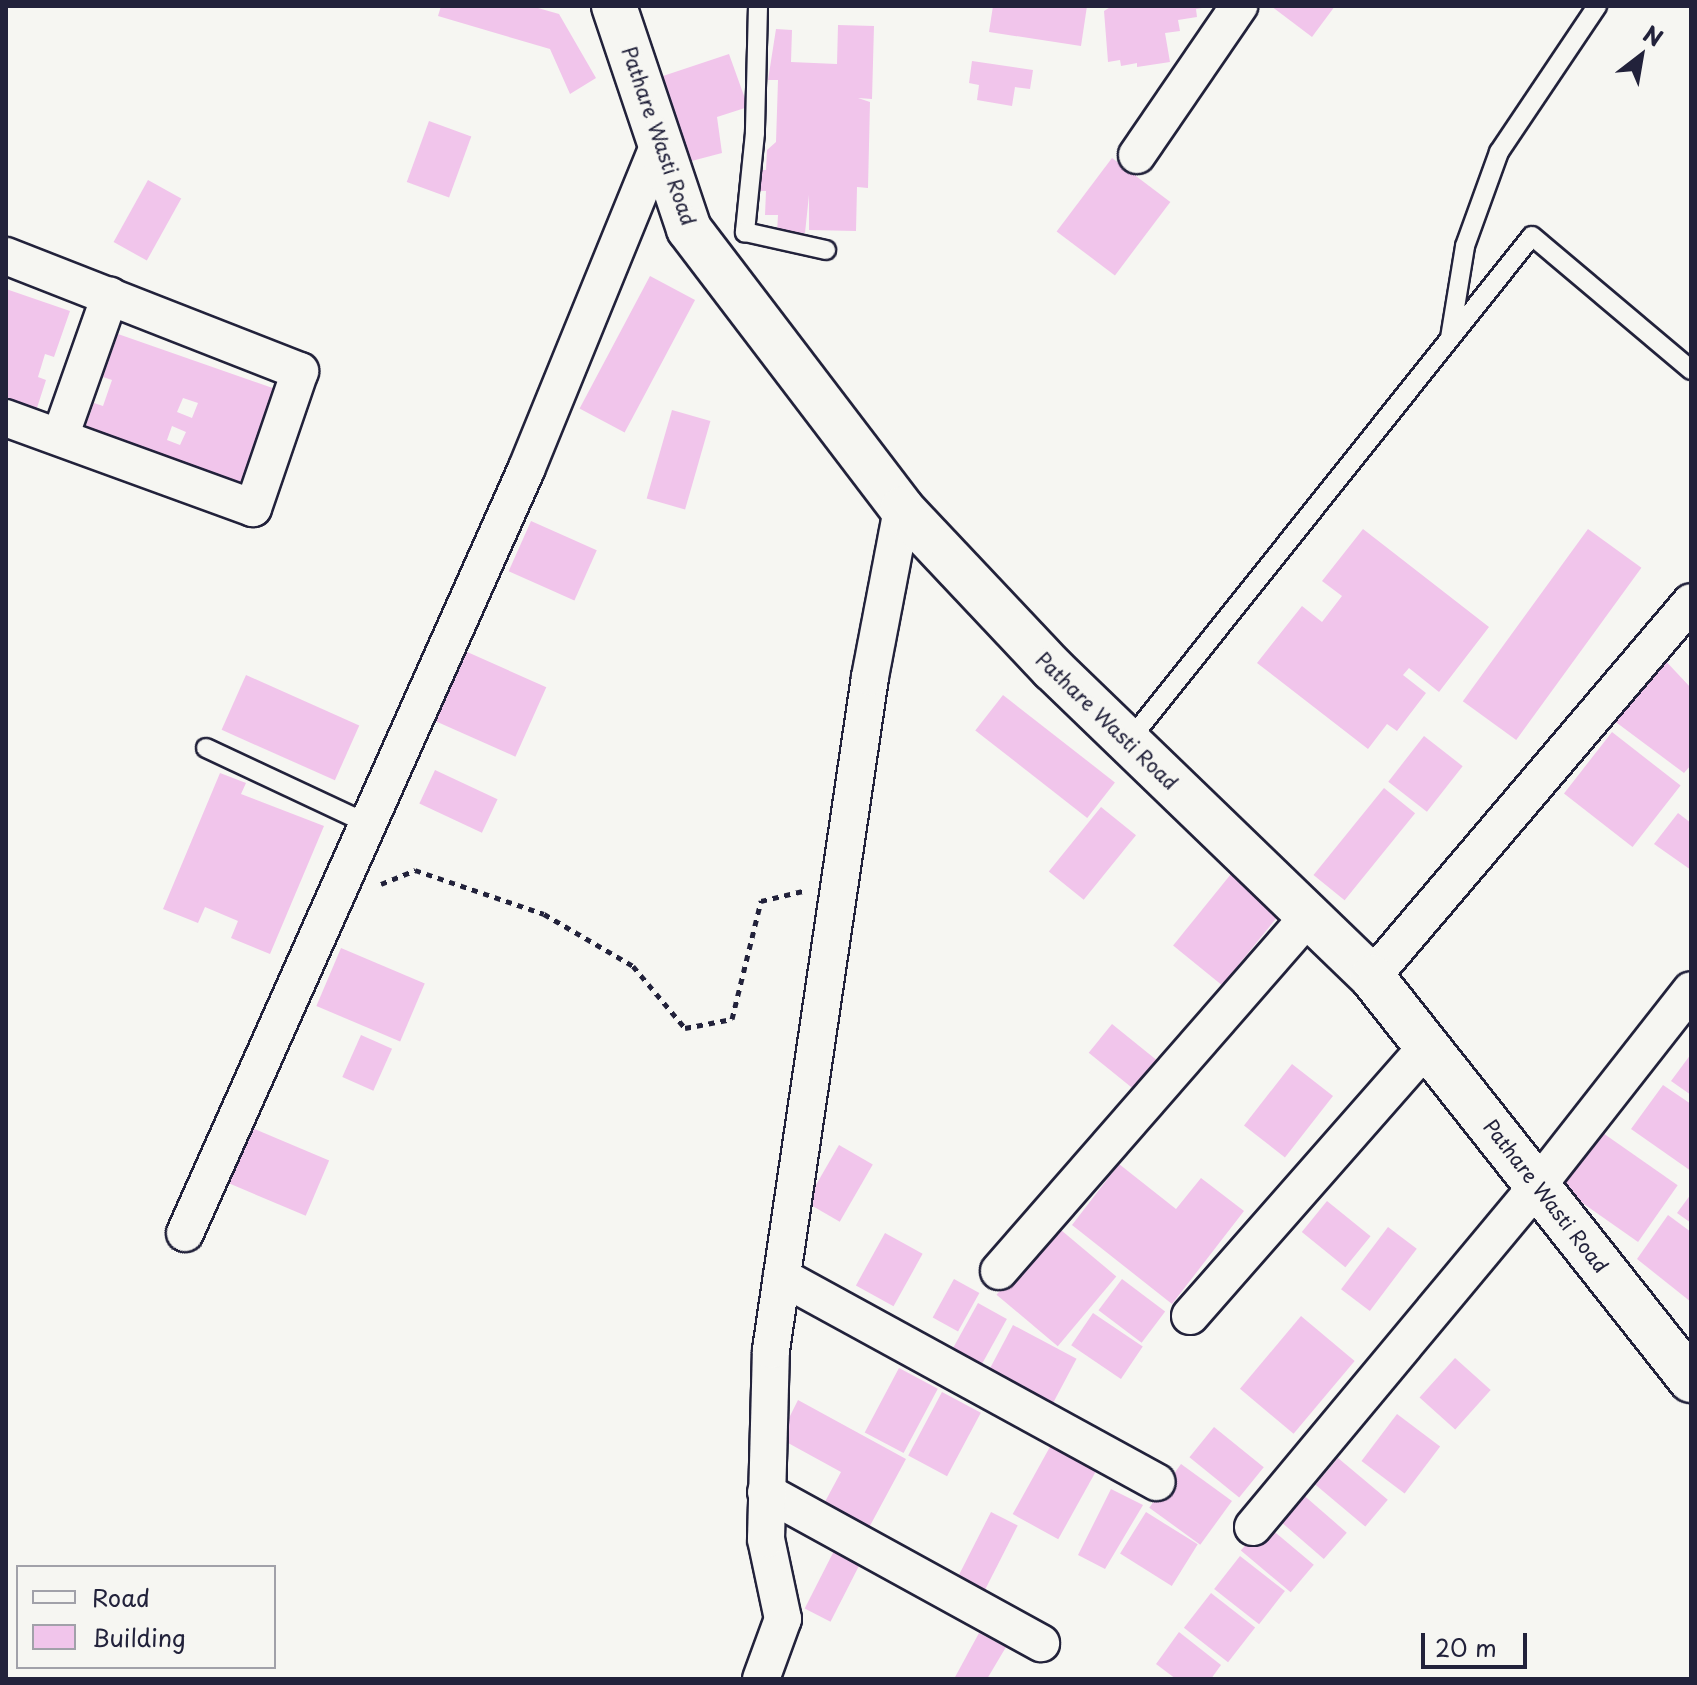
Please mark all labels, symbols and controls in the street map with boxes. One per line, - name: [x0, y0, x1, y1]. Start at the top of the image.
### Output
- north arrow: [1601, 16, 1681, 96]
- text: N: [1638, 16, 1670, 54]
- street label: Pathare Wasti Road: [617, 42, 701, 230]
- street label: Pathare Wasti Road: [1030, 646, 1184, 796]
- street label: Pathare Wasti Road: [1478, 1113, 1614, 1279]
- legend: [16, 1565, 276, 1669]
- text: Road: [92, 1579, 150, 1615]
- scale bar: [1425, 1617, 1531, 1667]
- text: Building: [92, 1619, 186, 1655]
- text: 20 m: [1435, 1629, 1497, 1665]

